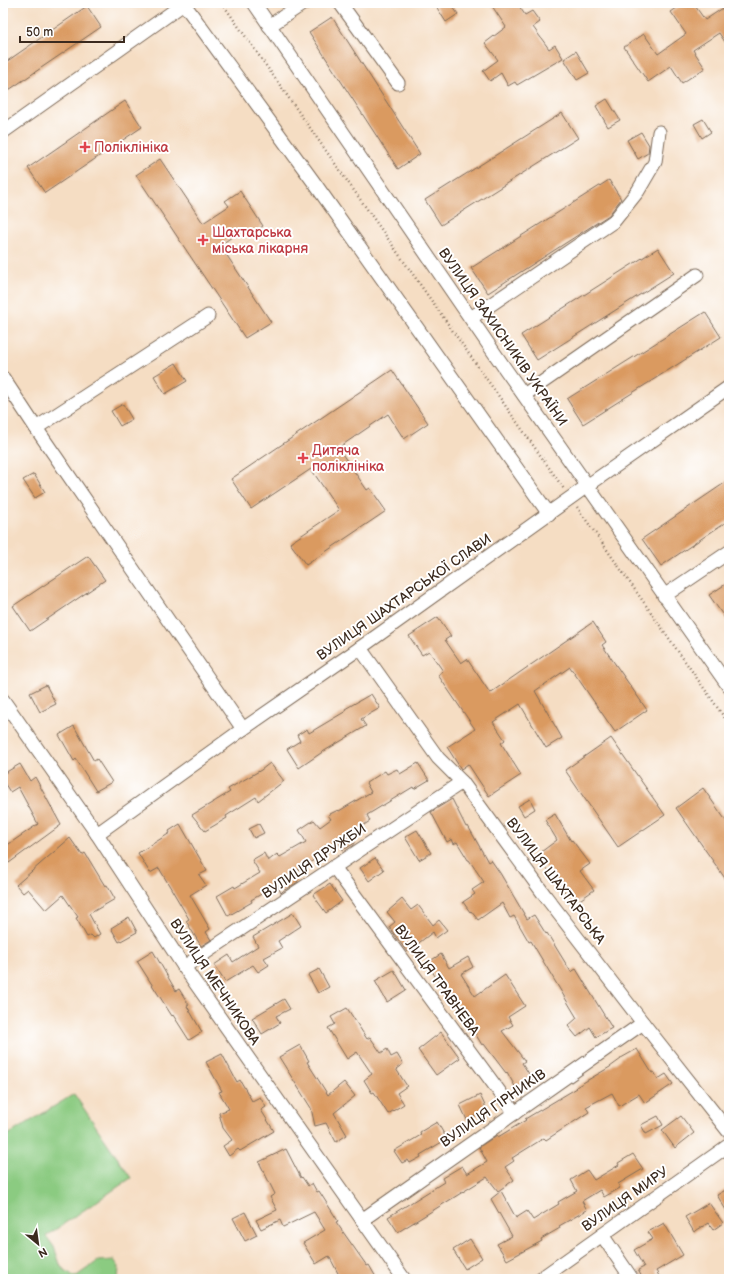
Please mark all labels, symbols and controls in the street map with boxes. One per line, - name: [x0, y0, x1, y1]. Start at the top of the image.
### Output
- scale bar: [20, 18, 124, 44]
- text: 50 m: [26, 25, 53, 40]
- place label: Поліклініка: [94, 139, 169, 156]
- marker: Поліклініка: [79, 141, 91, 153]
- place label: Шахтарська міська лікарня: [212, 224, 308, 257]
- marker: Шахтарська міська лікарня: [197, 234, 209, 246]
- street label: ВУЛИЦЯ ЗАХИСНИКІВ УКРАЇНИ: [435, 245, 571, 429]
- place label: Дитяча поліклініка: [312, 442, 385, 475]
- marker: Дитяча поліклініка: [297, 452, 309, 464]
- street label: ВУЛИЦЯ ШАХТАРСЬКОЇ СЛАВИ: [313, 530, 495, 664]
- street label: ВУЛИЦЯ ШАХТАРСЬКА: [503, 814, 609, 948]
- street label: ВУЛИЦЯ ДРУЖБИ: [259, 820, 369, 902]
- street label: ВУЛИЦЯ МЕЧНИКОВА: [166, 916, 264, 1049]
- street label: ВУЛИЦЯ ТРАВНЕВА: [391, 921, 483, 1039]
- street label: ВУЛИЦЯ ГІРНИКІВ: [437, 1065, 549, 1151]
- street label: ВУЛИЦЯ МИРУ: [578, 1163, 672, 1235]
- north arrow: [18, 1224, 58, 1264]
- text: N: [36, 1245, 49, 1260]

